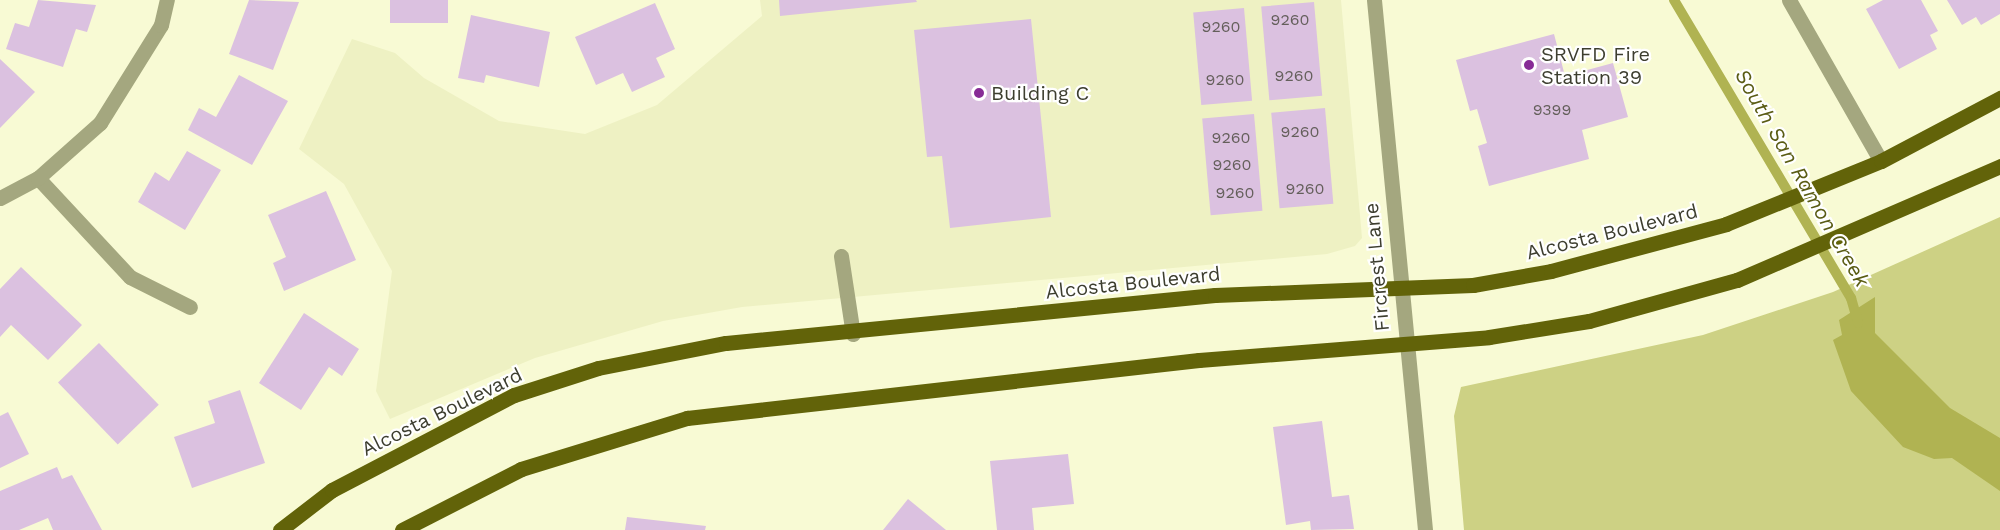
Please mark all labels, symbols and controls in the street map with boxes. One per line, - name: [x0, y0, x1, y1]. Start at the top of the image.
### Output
- house number: 9260: [1271, 10, 1309, 30]
- house number: 9260: [1202, 17, 1240, 37]
- place label: SRVFD Fire Station 39: [1541, 42, 1650, 89]
- marker: SRVFD Fire Station 39: [1522, 58, 1536, 72]
- water label: South San Ramon Creek: [1729, 65, 1875, 291]
- house number: 9260: [1275, 66, 1313, 86]
- house number: 9260: [1206, 70, 1244, 90]
- place label: Building C: [991, 81, 1089, 105]
- marker: Building C: [972, 86, 986, 100]
- house number: 9399: [1533, 100, 1571, 120]
- house number: 9260: [1281, 122, 1319, 142]
- house number: 9260: [1212, 128, 1250, 148]
- house number: 9260: [1213, 155, 1251, 175]
- house number: 9260: [1286, 179, 1324, 199]
- house number: 9260: [1216, 183, 1254, 203]
- street label: Alcosta Boulevard: [1524, 199, 1700, 265]
- street label: Fircrest Lane: [1359, 202, 1395, 332]
- street label: Alcosta Boulevard: [1044, 262, 1222, 304]
- street label: Alcosta Boulevard: [358, 363, 526, 461]

